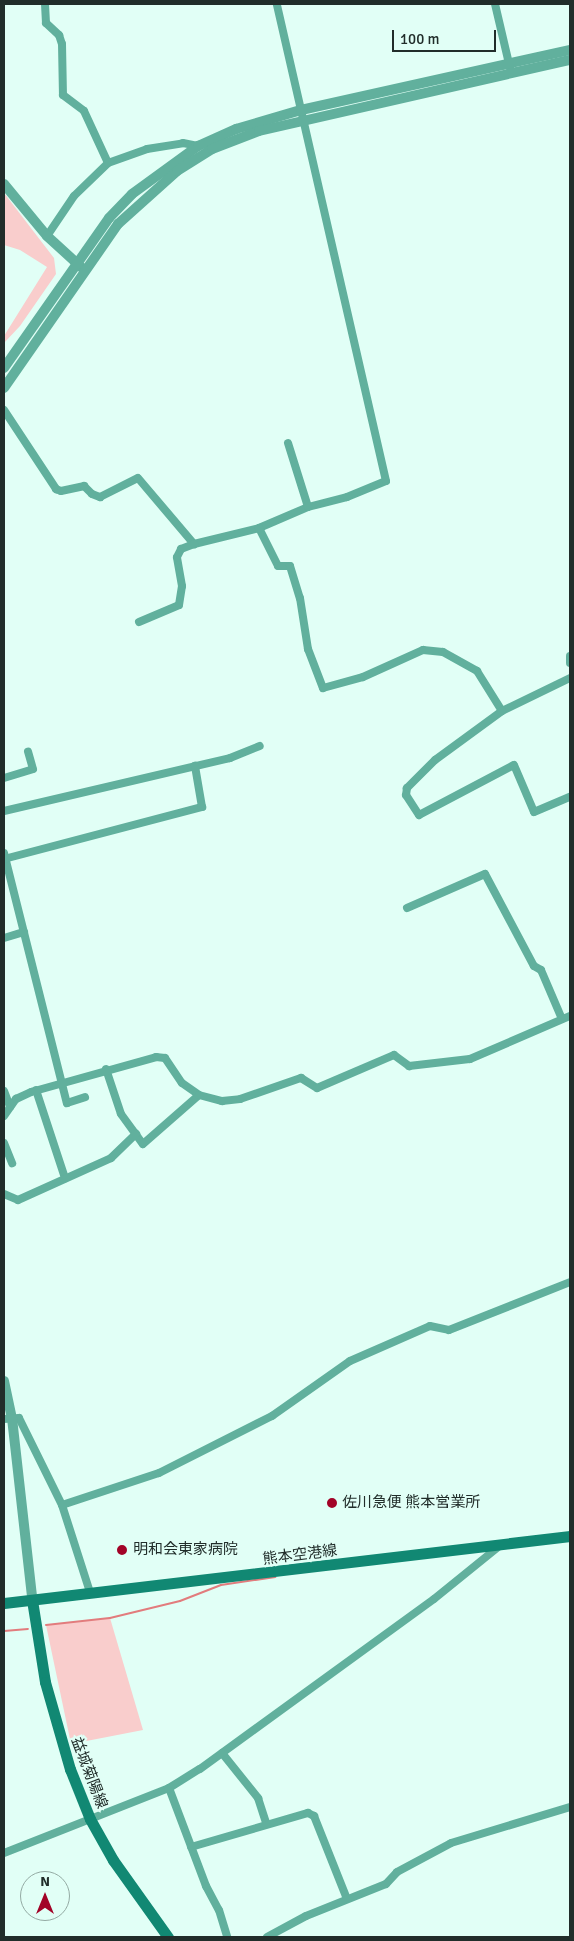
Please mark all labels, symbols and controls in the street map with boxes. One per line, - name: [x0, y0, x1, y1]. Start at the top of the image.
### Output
- scale bar: [394, 20, 498, 52]
- text: 100 m: [400, 30, 440, 48]
- place label: 佐川急便 熊本営業所: [342, 1494, 480, 1512]
- marker: 佐川急便 熊本営業所: [326, 1497, 338, 1509]
- place label: 明和会東家病院: [133, 1541, 238, 1559]
- street label: 熊本空港線: [262, 1541, 338, 1569]
- marker: 明和会東家病院: [115, 1543, 129, 1557]
- street label: 益城菊陽線: [67, 1735, 111, 1811]
- north arrow: [20, 1871, 70, 1921]
- text: N: [40, 1873, 50, 1890]

